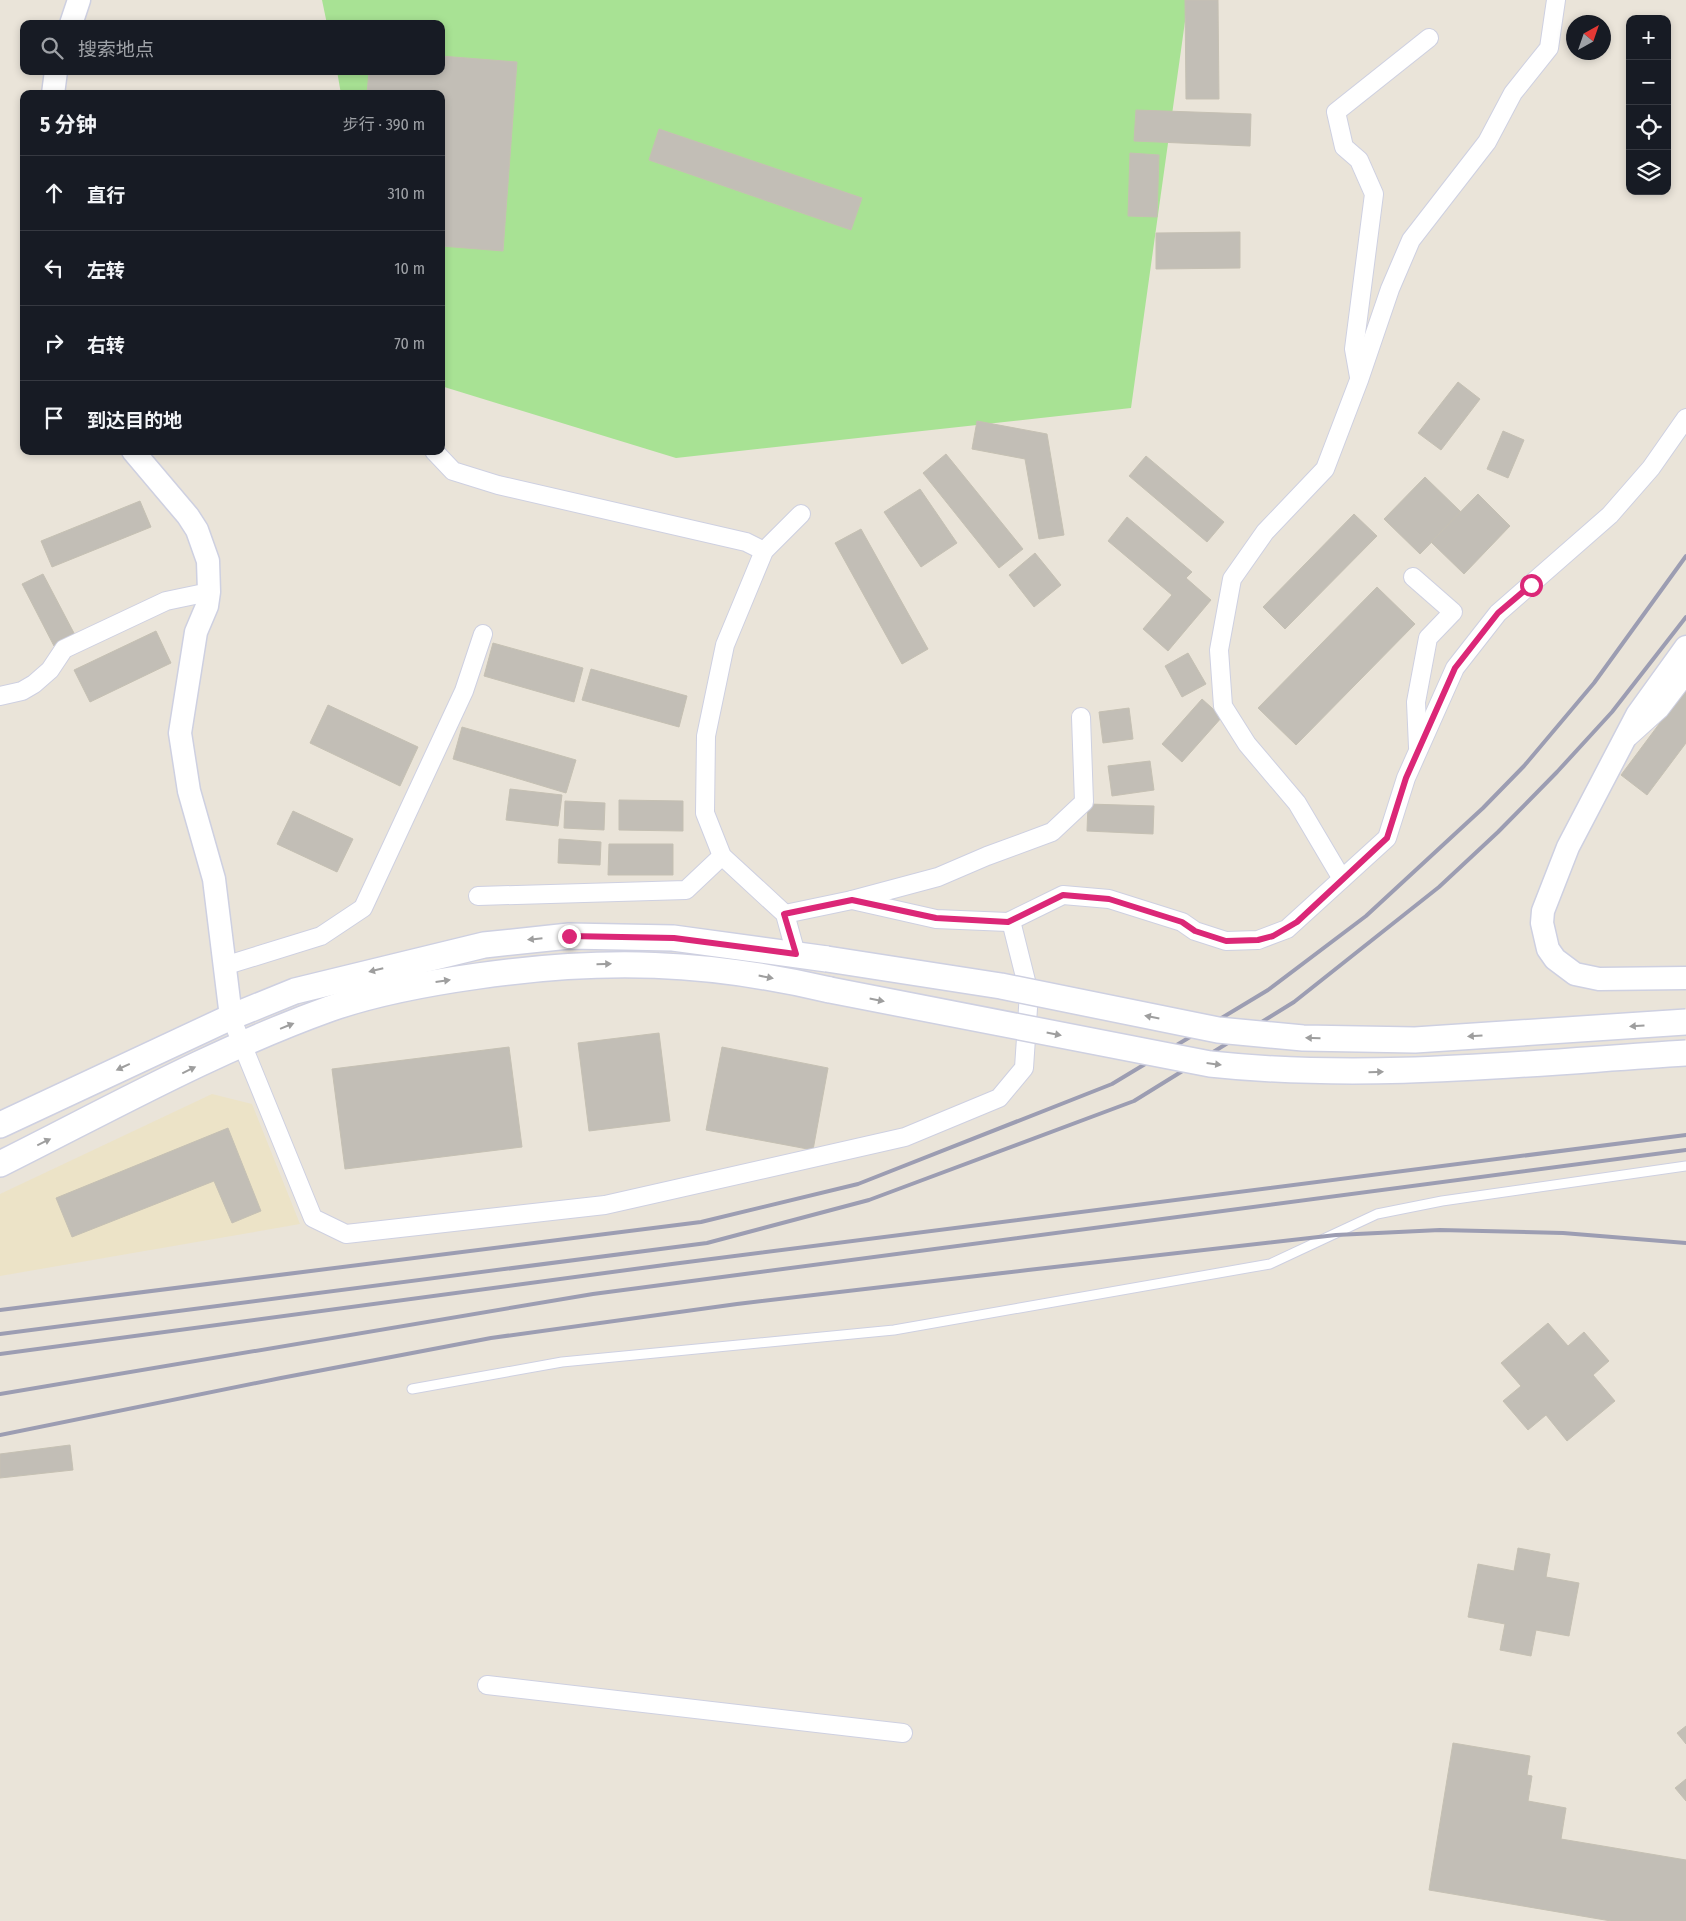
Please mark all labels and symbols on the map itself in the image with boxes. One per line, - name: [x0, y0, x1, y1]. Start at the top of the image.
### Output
- north arrow: [1566, 15, 1611, 60]
- route start: [1520, 574, 1543, 597]
- route end: [558, 925, 581, 948]
- one-way arrow: [527, 935, 543, 943]
- one-way arrow: [597, 960, 613, 968]
- one-way arrow: [368, 967, 383, 975]
- one-way arrow: [759, 973, 775, 981]
- one-way arrow: [435, 977, 451, 985]
- one-way arrow: [870, 996, 885, 1004]
- one-way arrow: [1144, 1012, 1160, 1020]
- one-way arrow: [280, 1022, 295, 1030]
- one-way arrow: [1629, 1022, 1645, 1030]
- one-way arrow: [1047, 1031, 1063, 1039]
- one-way arrow: [1467, 1032, 1483, 1040]
- one-way arrow: [1305, 1034, 1321, 1042]
- one-way arrow: [1206, 1060, 1222, 1068]
- one-way arrow: [116, 1063, 130, 1071]
- one-way arrow: [182, 1066, 197, 1074]
- one-way arrow: [1368, 1068, 1384, 1076]
- one-way arrow: [37, 1138, 51, 1146]

